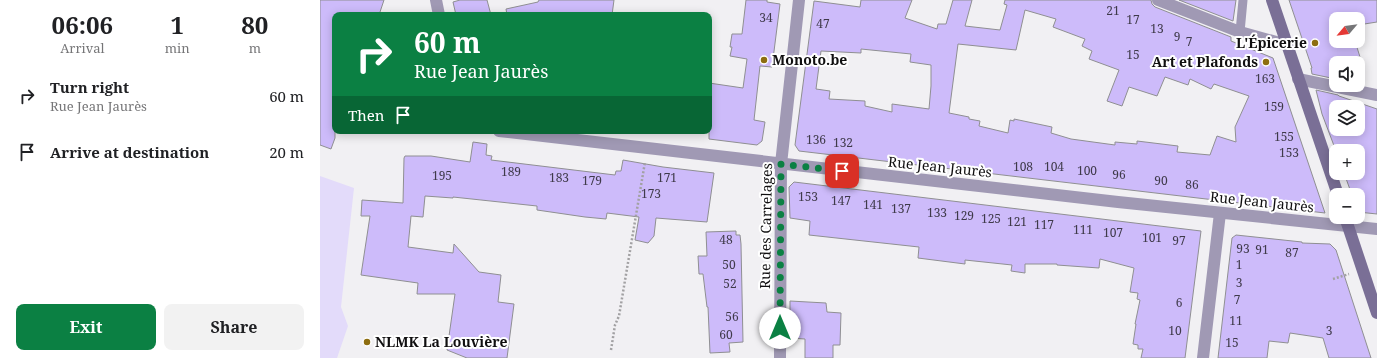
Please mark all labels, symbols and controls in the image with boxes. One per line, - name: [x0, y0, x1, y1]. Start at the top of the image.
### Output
- house number: 21: [1106, 2, 1120, 19]
- text: 06:06: [52, 8, 113, 41]
- text: 1: [170, 8, 184, 41]
- text: 80: [241, 8, 268, 41]
- house number: 34: [759, 9, 773, 26]
- house number: 17: [1126, 11, 1140, 28]
- north arrow: [1329, 12, 1365, 48]
- map controls: [1329, 12, 1365, 224]
- house number: 47: [816, 15, 830, 32]
- house number: 13: [1150, 20, 1164, 37]
- text: 60 m: [414, 23, 481, 61]
- icon: right: [348, 28, 400, 80]
- house number: 9: [1174, 28, 1180, 45]
- house number: 7: [1186, 33, 1193, 50]
- place label: L'Épicerie: [1236, 33, 1307, 52]
- marker: L'Épicerie: [1310, 38, 1320, 48]
- text: Arrival: [60, 39, 105, 57]
- text: min: [165, 39, 190, 57]
- text: m: [249, 39, 261, 57]
- house number: 15: [1126, 46, 1140, 63]
- place label: Monoto.be: [772, 50, 847, 69]
- place label: Art et Plafonds: [1152, 52, 1258, 71]
- marker: Monoto.be: [759, 55, 769, 65]
- button: sound: [1329, 56, 1365, 92]
- marker: Art et Plafonds: [1261, 57, 1271, 67]
- text: Rue Jean Jaurès: [414, 59, 548, 83]
- house number: 163: [1255, 70, 1275, 87]
- text: Turn right: [50, 77, 129, 97]
- icon: right: [16, 85, 38, 107]
- text: 60 m: [269, 86, 304, 106]
- text: Rue Jean Jaurès: [50, 97, 147, 115]
- house number: 159: [1264, 98, 1284, 115]
- button: layers: [1329, 100, 1365, 136]
- icon: arrive: [392, 104, 414, 126]
- text: Then: [348, 105, 384, 125]
- house number: 155: [1274, 128, 1294, 145]
- house number: 136: [806, 131, 826, 148]
- house number: 132: [833, 134, 853, 151]
- icon: arrive: [16, 141, 38, 163]
- text: Arrive at destination: [50, 142, 209, 162]
- text: 20 m: [269, 142, 304, 162]
- house number: 153: [1279, 144, 1299, 161]
- button: +: [1329, 144, 1365, 180]
- street label: Rue Jean Jaurès: [887, 152, 993, 181]
- pin: [825, 154, 859, 188]
- house number: 108: [1013, 158, 1033, 175]
- house number: 104: [1044, 158, 1064, 175]
- icon: arrive: [831, 160, 853, 182]
- house number: 100: [1077, 162, 1097, 179]
- house number: 189: [501, 163, 521, 180]
- street label: Rue des Carrelages: [755, 163, 776, 289]
- house number: 96: [1112, 166, 1126, 183]
- house number: 195: [432, 167, 452, 184]
- house number: 183: [549, 169, 569, 186]
- house number: 171: [657, 169, 677, 186]
- house number: 179: [582, 172, 602, 189]
- house number: 90: [1154, 172, 1168, 189]
- house number: 86: [1185, 176, 1199, 193]
- house number: 173: [641, 185, 661, 202]
- street label: Rue Jean Jaurès: [1209, 187, 1315, 216]
- house number: 153: [798, 188, 818, 205]
- button: −: [1329, 188, 1365, 224]
- house number: 147: [831, 192, 851, 209]
- house number: 141: [863, 196, 883, 213]
- house number: 137: [891, 200, 911, 217]
- house number: 133: [927, 204, 947, 221]
- house number: 129: [954, 207, 974, 224]
- house number: 125: [981, 210, 1001, 227]
- house number: 121: [1007, 213, 1027, 230]
- house number: 117: [1034, 216, 1054, 233]
- house number: 111: [1073, 221, 1093, 238]
- house number: 107: [1103, 224, 1123, 241]
- house number: 101: [1142, 229, 1162, 246]
- house number: 48: [719, 231, 733, 248]
- house number: 97: [1172, 232, 1186, 249]
- house number: 93: [1236, 240, 1250, 257]
- house number: 91: [1255, 241, 1269, 258]
- house number: 87: [1285, 244, 1299, 261]
- house number: 50: [722, 256, 736, 273]
- house number: 1: [1236, 256, 1242, 273]
- house number: 3: [1236, 274, 1243, 291]
- house number: 52: [723, 275, 737, 292]
- house number: 7: [1234, 291, 1241, 308]
- house number: 6: [1176, 294, 1183, 311]
- button: Exit: [16, 304, 156, 350]
- button: Share: [164, 304, 304, 350]
- position arrow: [759, 307, 801, 349]
- house number: 56: [725, 308, 739, 325]
- house number: 11: [1229, 312, 1243, 329]
- house number: 10: [1168, 322, 1182, 339]
- house number: 3: [1326, 322, 1333, 339]
- house number: 60: [719, 326, 733, 343]
- place label: NLMK La Louvière: [375, 332, 507, 351]
- house number: 15: [1225, 334, 1239, 351]
- marker: NLMK La Louvière: [362, 337, 372, 347]

